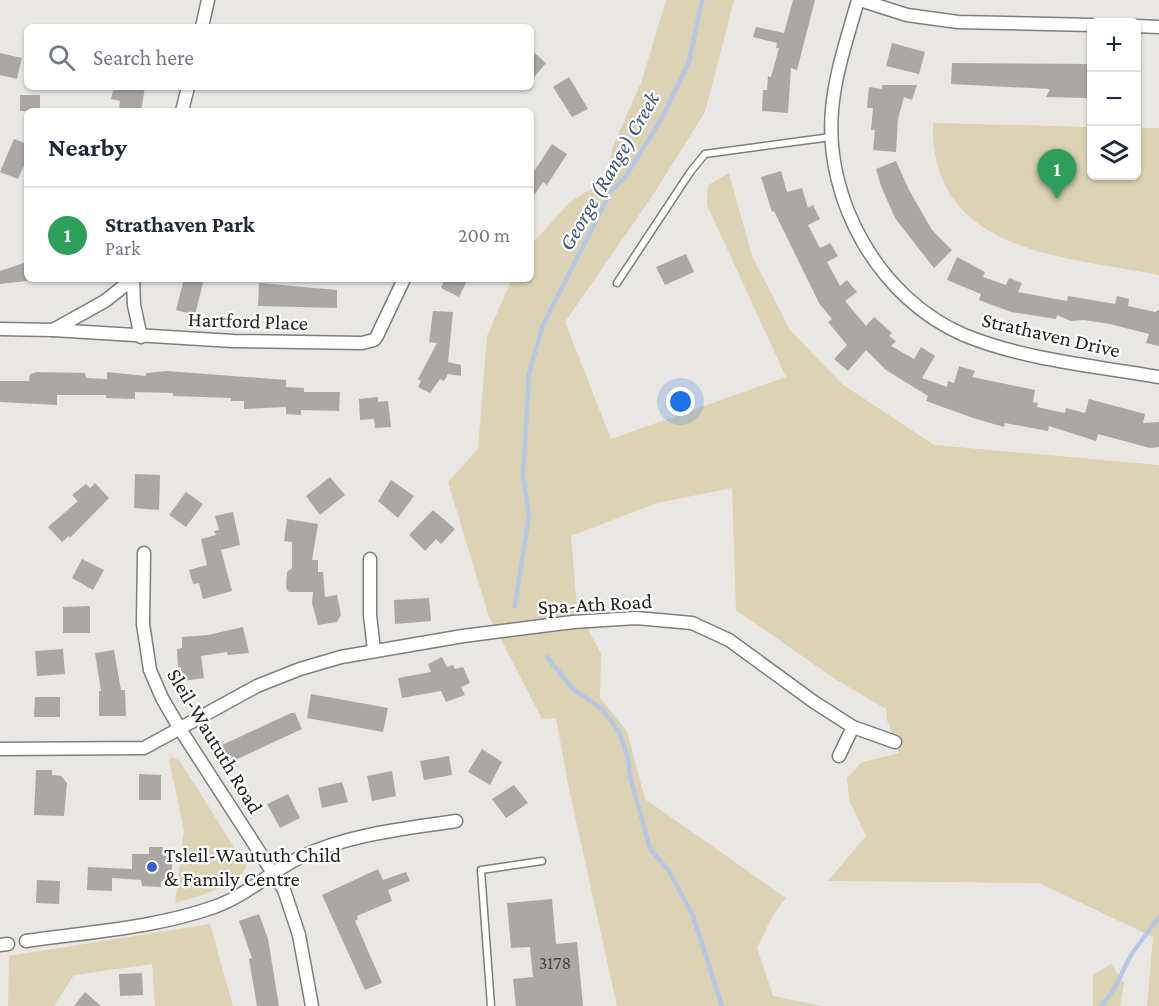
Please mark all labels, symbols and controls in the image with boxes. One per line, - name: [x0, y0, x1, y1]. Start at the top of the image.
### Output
- map controls: [1087, 18, 1141, 180]
- button: +: [1087, 18, 1141, 72]
- search box: [24, 24, 534, 90]
- icon: search: [45, 41, 78, 74]
- text: Search here: [93, 45, 194, 70]
- button: −: [1087, 72, 1141, 126]
- water label: George (Range) Creek: [554, 86, 666, 255]
- button: layers: [1087, 126, 1141, 180]
- text: Nearby: [48, 133, 127, 162]
- pin: 1: [1038, 150, 1076, 199]
- text: Strathaven Park: [105, 212, 255, 237]
- text: 1: [64, 224, 71, 246]
- text: 200 m: [458, 224, 510, 246]
- text: Park: [105, 237, 141, 259]
- street label: Hartford Place: [188, 307, 308, 335]
- street label: Strathaven Drive: [980, 307, 1122, 363]
- your location: [666, 387, 695, 416]
- street label: Spa-Ath Road: [537, 589, 653, 619]
- street label: Sleil-Waututh Road: [162, 664, 268, 818]
- place label: Tsleil-Waututh Child & Family Centre: [164, 843, 341, 891]
- marker: Tsleil-Waututh Child & Family Centre: [145, 860, 159, 874]
- house number: 3178: [539, 953, 571, 973]

